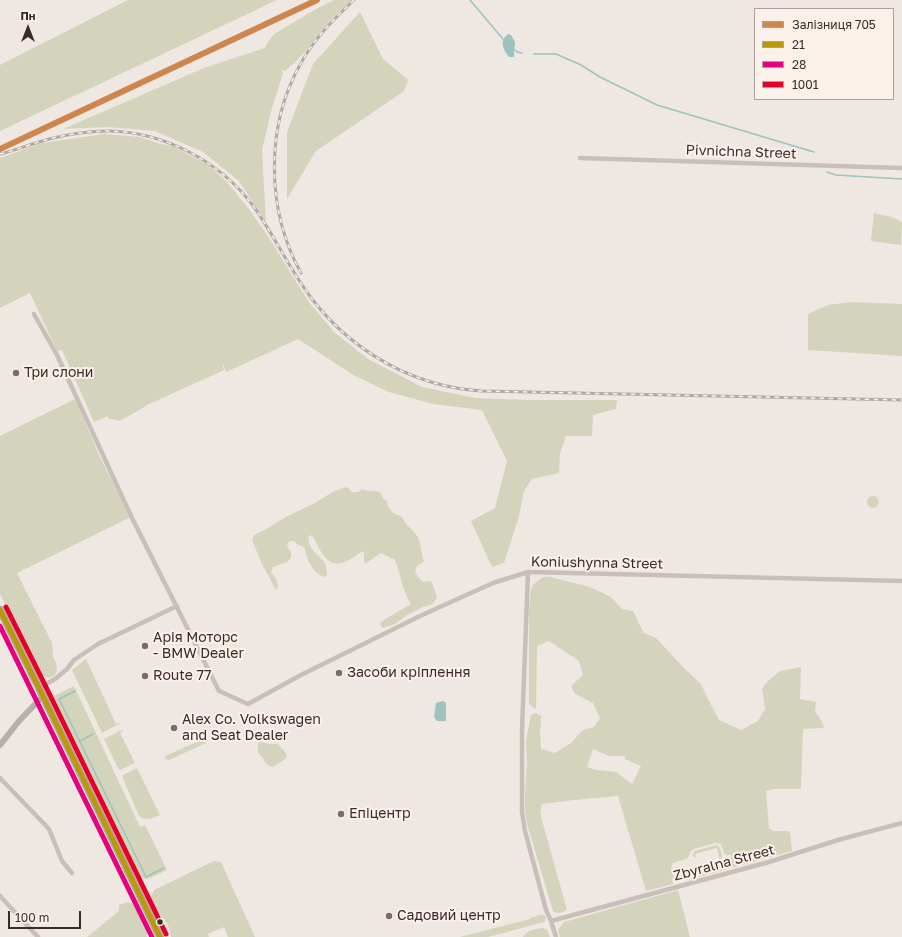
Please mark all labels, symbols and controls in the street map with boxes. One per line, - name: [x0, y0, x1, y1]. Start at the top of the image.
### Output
- north arrow: [8, 8, 48, 48]
- legend: [754, 8, 894, 100]
- text: Пн: [21, 9, 35, 22]
- text: Залізниця 705: [792, 17, 876, 32]
- text: 21: [792, 37, 805, 52]
- text: 28: [792, 57, 806, 72]
- text: 1001: [792, 77, 819, 92]
- street label: Pivnichna Street: [685, 142, 797, 162]
- place label: Три слони: [24, 365, 93, 381]
- marker: Три слони: [11, 368, 21, 378]
- street label: Koniushynna Street: [531, 553, 663, 573]
- place label: Арія Моторс - BMW Dealer: [153, 630, 244, 662]
- marker: Арія Моторс - BMW Dealer: [140, 641, 150, 651]
- place label: Засоби кріплення: [347, 665, 470, 681]
- place label: Route 77: [153, 668, 211, 684]
- marker: Засоби кріплення: [334, 668, 344, 678]
- marker: Route 77: [140, 671, 150, 681]
- place label: Alex Co. Volkswagen and Seat Dealer: [182, 712, 321, 744]
- marker: Alex Co. Volkswagen and Seat Dealer: [169, 723, 179, 733]
- place label: Епіцентр: [349, 806, 411, 822]
- marker: Епіцентр: [336, 809, 346, 819]
- street label: Zbyralna Street: [672, 841, 776, 885]
- scale bar: [10, 903, 83, 929]
- place label: Садовий центр: [397, 908, 501, 924]
- text: 100 m: [15, 910, 49, 925]
- marker: Садовий центр: [384, 911, 394, 921]
- unlabelled marker: [155, 917, 165, 927]

